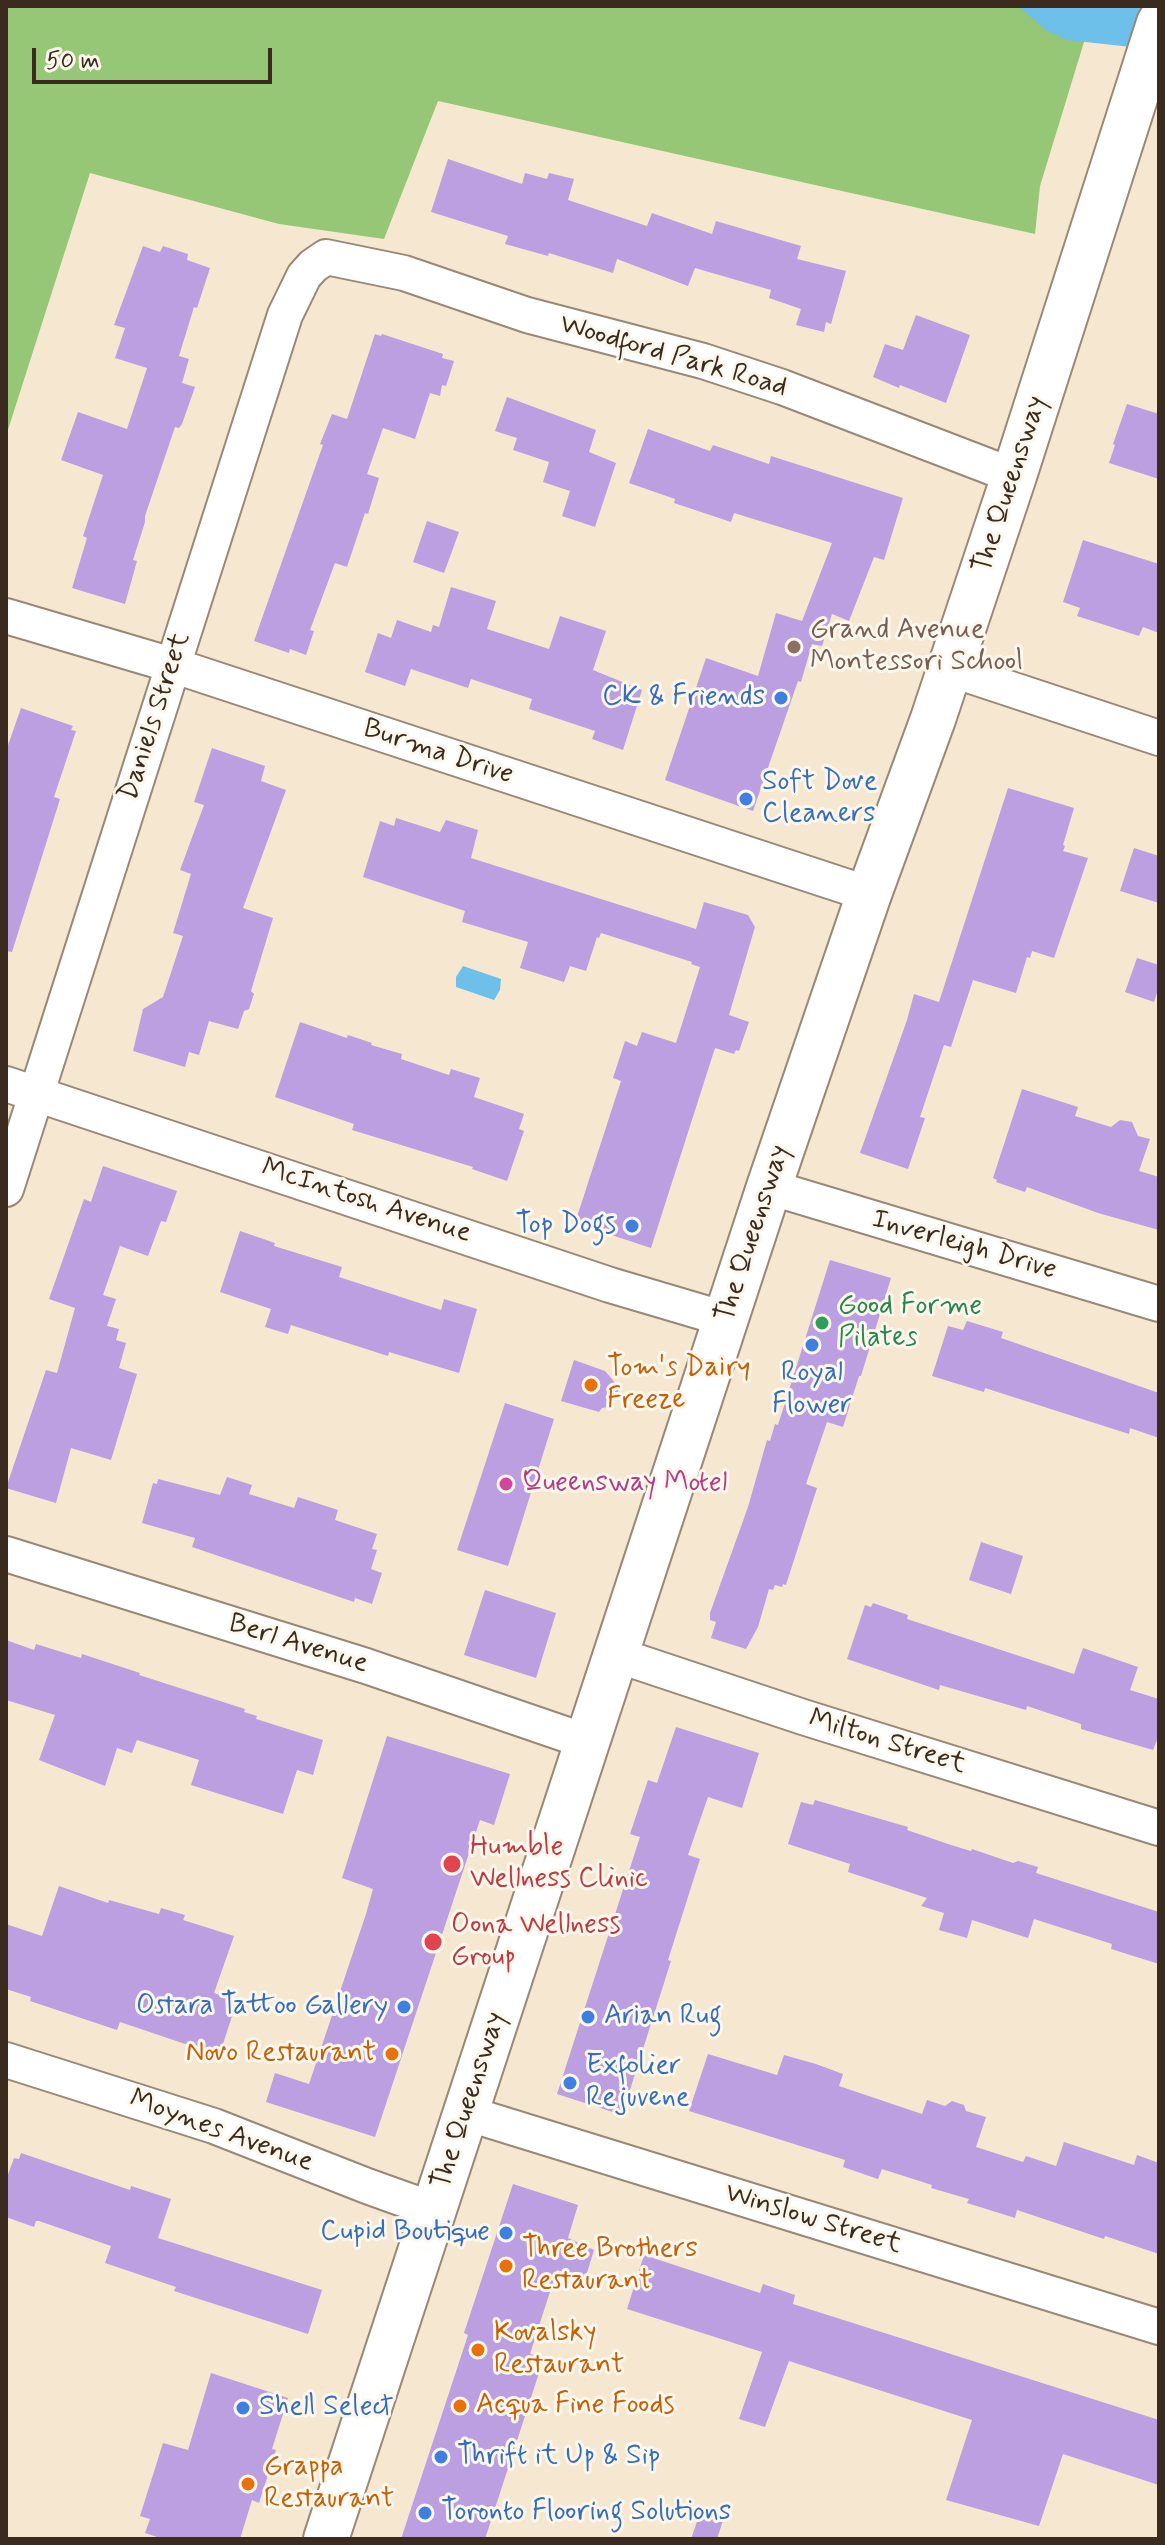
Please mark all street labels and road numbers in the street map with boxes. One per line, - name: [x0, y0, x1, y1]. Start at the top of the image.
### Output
- street label: Woodford Park Road: [555, 308, 791, 406]
- street label: The Queensway: [967, 392, 1055, 578]
- street label: Daniels Street: [113, 629, 199, 805]
- street label: Burma Drive: [359, 713, 517, 793]
- street label: The Queensway: [710, 1141, 798, 1327]
- street label: McIntosh Avenue: [257, 1152, 475, 1252]
- street label: Inverleigh Drive: [868, 1204, 1060, 1288]
- street label: Berl Avenue: [224, 1608, 372, 1682]
- street label: Milton Street: [804, 1703, 970, 1783]
- street label: The Queensway: [426, 2008, 514, 2194]
- street label: Moynes Avenue: [125, 2083, 317, 2181]
- street label: Winslow Street: [721, 2177, 905, 2263]

